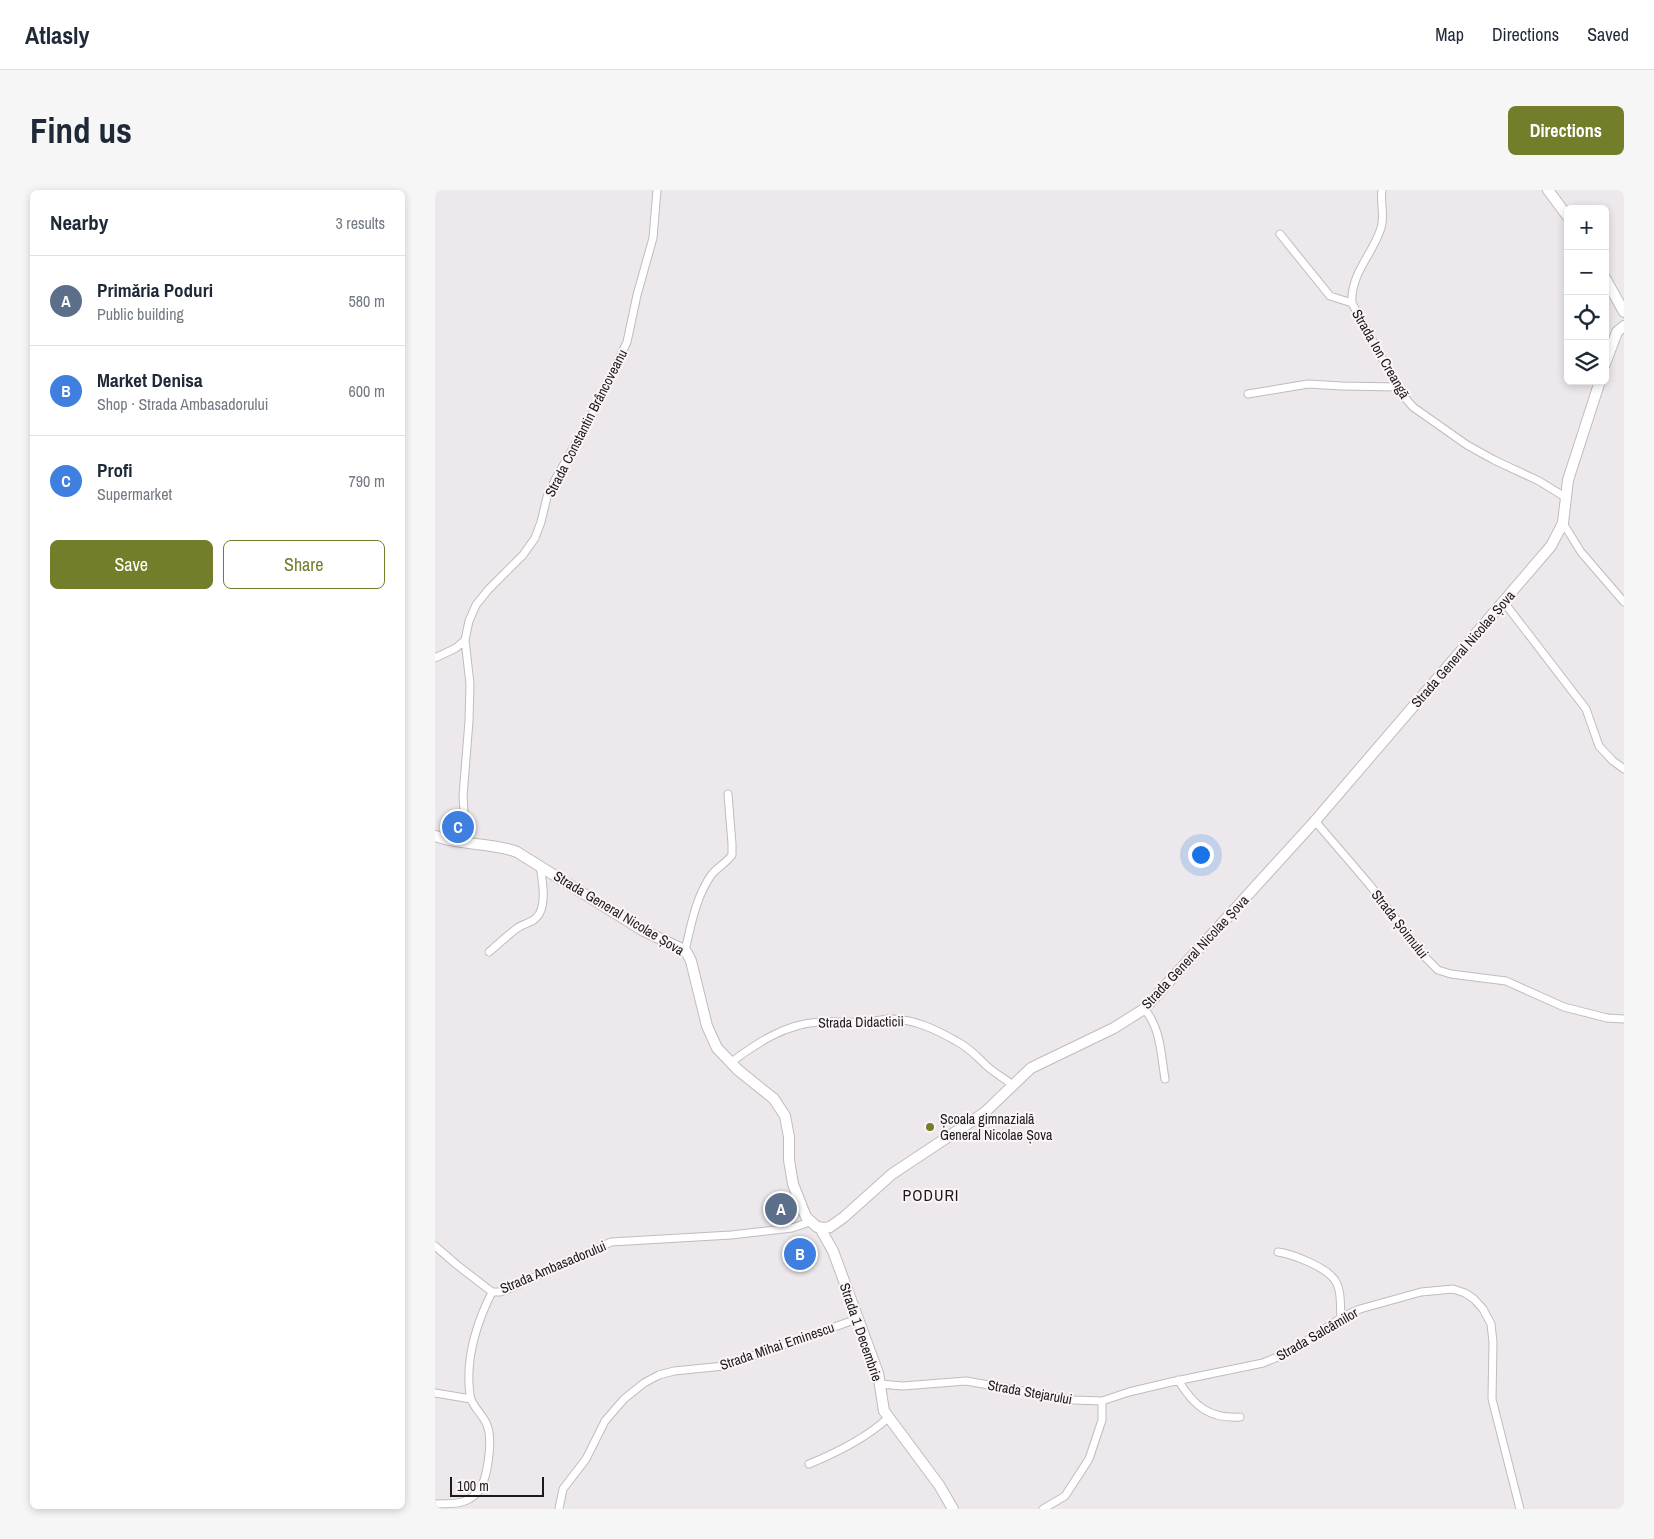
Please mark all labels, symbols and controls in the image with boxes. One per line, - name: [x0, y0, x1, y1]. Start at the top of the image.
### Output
- text: Atlasly: [25, 19, 90, 51]
- text: Map: [1435, 22, 1464, 47]
- text: Directions: [1492, 22, 1559, 47]
- text: Saved: [1587, 22, 1629, 47]
- button: Directions: [1508, 106, 1624, 155]
- text: Find us: [30, 107, 132, 154]
- map controls: [1564, 205, 1609, 385]
- button: +: [1564, 205, 1609, 250]
- text: Nearby: [50, 208, 108, 237]
- text: 3 results: [335, 212, 385, 234]
- button: −: [1564, 250, 1609, 295]
- text: Primăria Poduri: [97, 277, 213, 303]
- text: A: [61, 290, 71, 312]
- text: 580 m: [349, 290, 385, 312]
- button: locate: [1564, 295, 1609, 340]
- text: Public building: [97, 303, 184, 325]
- street label: Strada Ion Creangă: [1348, 306, 1414, 402]
- button: layers: [1564, 340, 1609, 385]
- street label: Strada Constantin Brâncoveanu: [541, 346, 631, 500]
- text: Market Denisa: [97, 367, 203, 393]
- text: B: [61, 380, 71, 402]
- text: 600 m: [349, 380, 385, 402]
- text: Shop · Strada Ambasadorului: [97, 393, 268, 415]
- text: Profi: [97, 457, 133, 483]
- text: C: [61, 470, 71, 492]
- text: 790 m: [349, 470, 385, 492]
- text: Supermarket: [97, 483, 172, 505]
- button: Save: [50, 540, 213, 589]
- button: Share: [223, 540, 385, 589]
- street label: Strada General Nicolae Șova: [1407, 586, 1519, 711]
- pin: C: [442, 808, 474, 846]
- your location: [1188, 842, 1214, 868]
- street label: Strada General Nicolae Șova: [550, 867, 688, 959]
- street label: Strada Șoimului: [1368, 886, 1432, 962]
- street label: Strada General Nicolae Șova: [1137, 891, 1253, 1013]
- street label: Strada Didacticii: [818, 1012, 904, 1032]
- place label: Școala gimnazială General Nicolae Șova: [940, 1110, 1053, 1144]
- marker: Școala gimnazială General Nicolae Șova: [924, 1121, 936, 1133]
- district label: PODURI: [902, 1184, 960, 1206]
- pin: A: [765, 1190, 797, 1228]
- pin: B: [784, 1235, 816, 1273]
- street label: Strada Ambasadorului: [497, 1237, 609, 1297]
- street label: Strada 1 Decembrie: [836, 1281, 886, 1383]
- street label: Strada Salcâmilor: [1273, 1303, 1361, 1365]
- street label: Strada Mihai Eminescu: [717, 1318, 837, 1374]
- street label: Strada Stejarului: [986, 1376, 1074, 1408]
- scale bar: [450, 1474, 544, 1497]
- text: 100 m: [457, 1477, 489, 1495]

